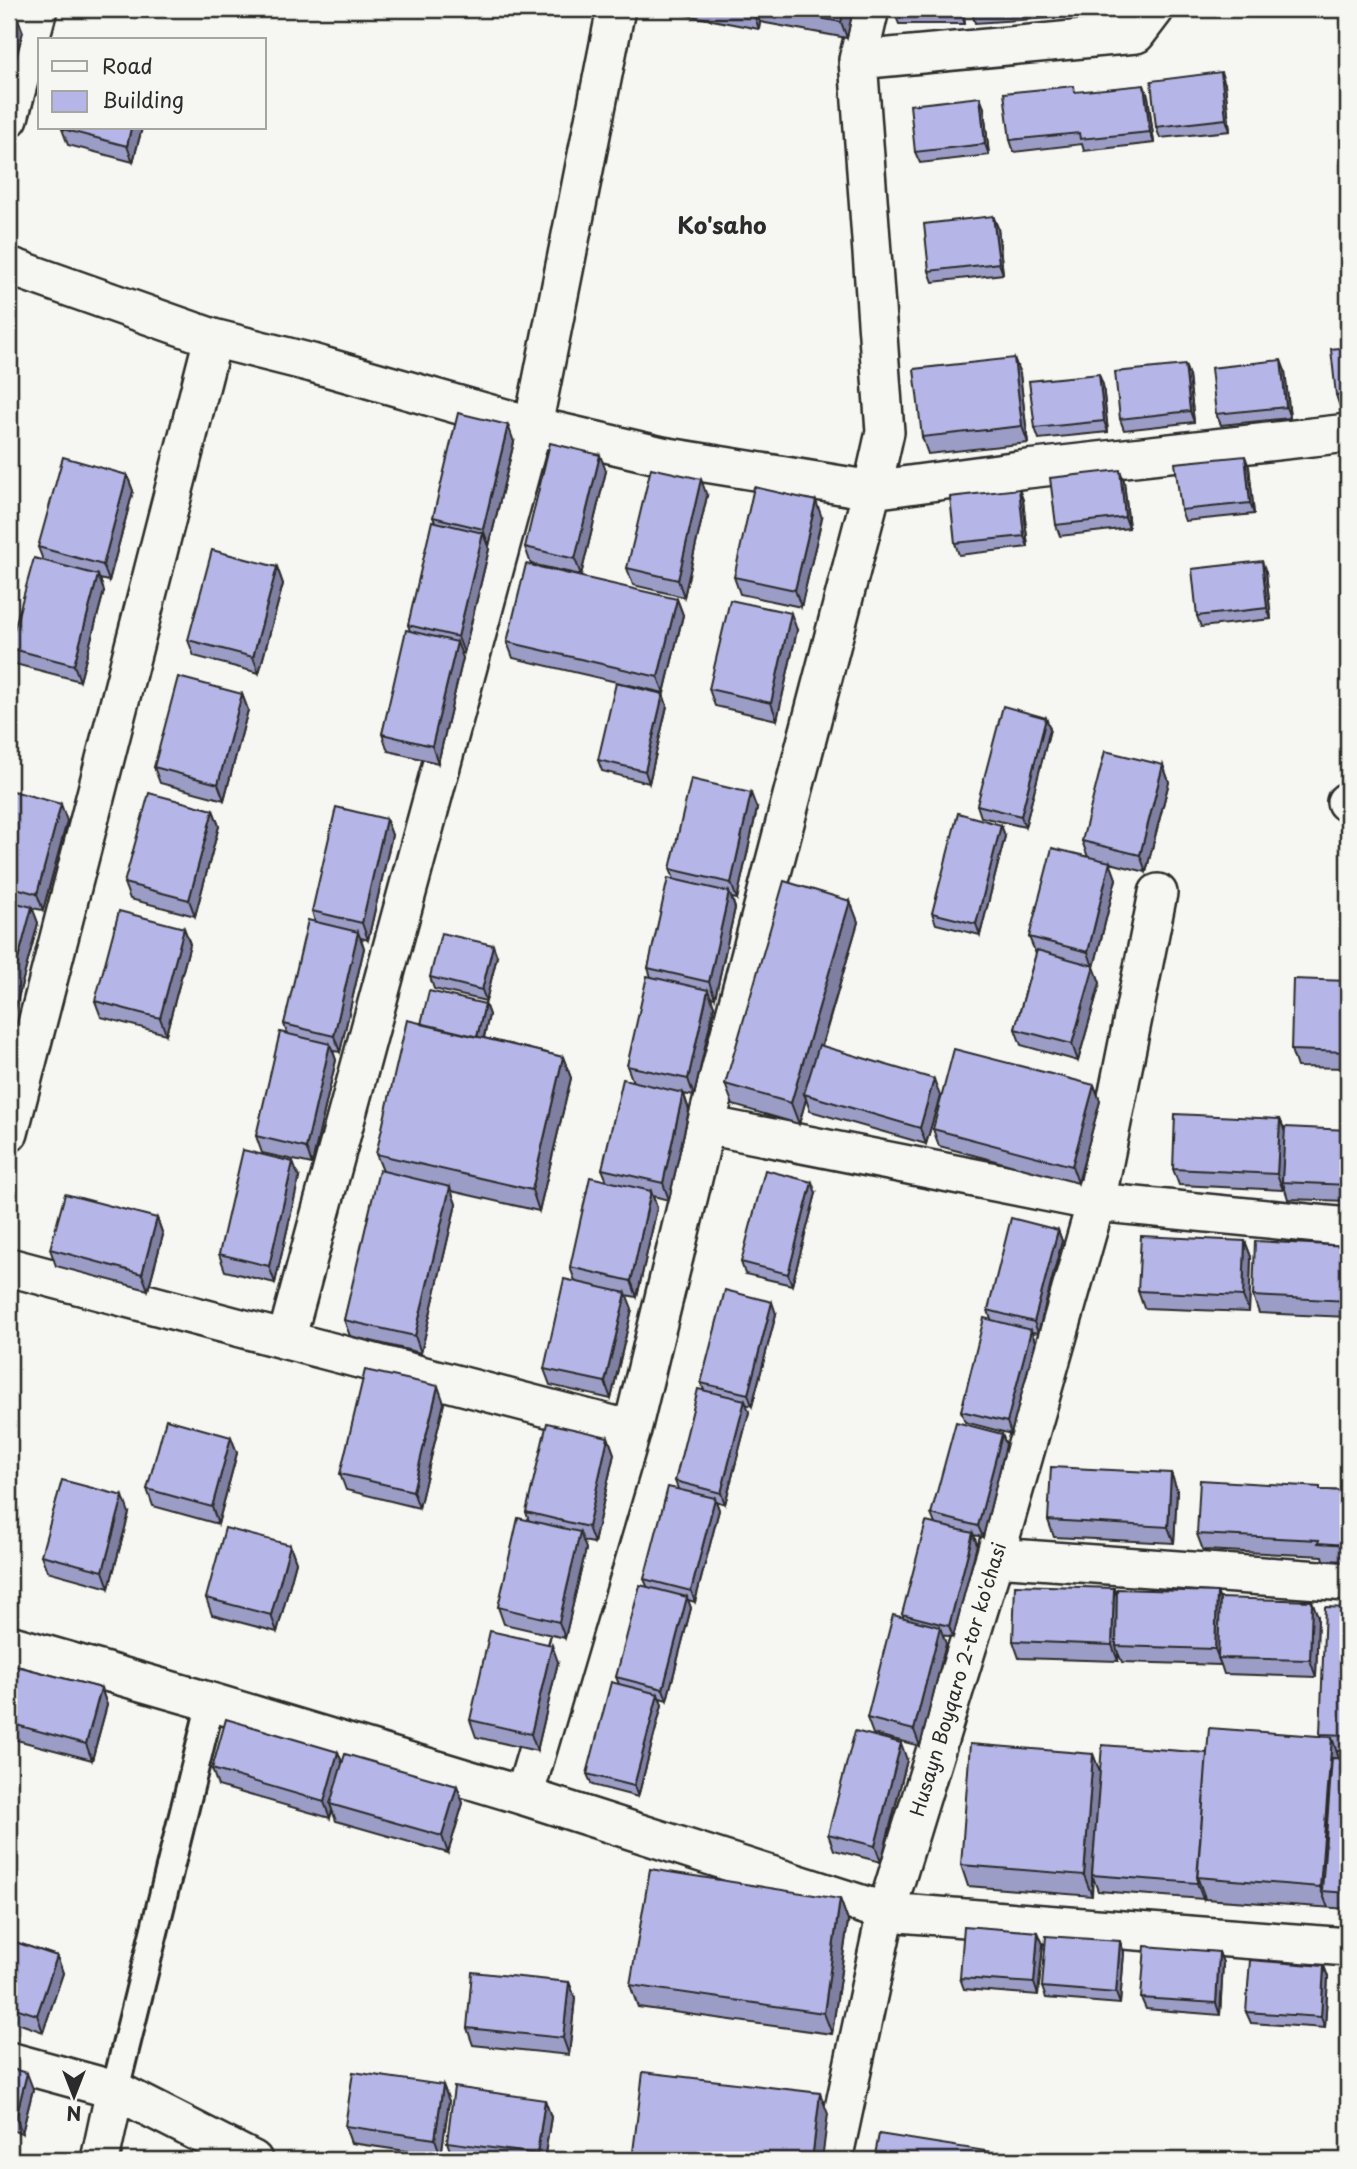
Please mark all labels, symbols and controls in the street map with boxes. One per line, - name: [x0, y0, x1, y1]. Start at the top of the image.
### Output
- legend: [38, 38, 266, 130]
- text: Road: [102, 49, 153, 81]
- text: Building: [102, 83, 184, 115]
- district label: Ko'saho: [677, 207, 767, 242]
- street label: Husayn Boyqaro 2-tor ko'chasi: [902, 1539, 1012, 1819]
- north arrow: [38, 2060, 108, 2130]
- text: N: [66, 2100, 82, 2128]

